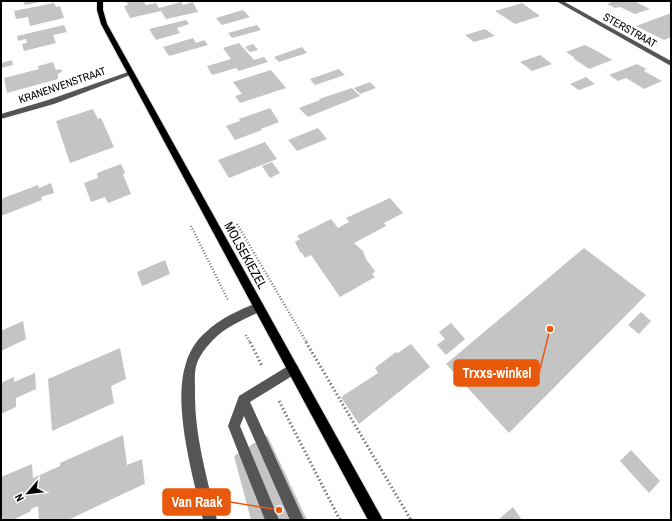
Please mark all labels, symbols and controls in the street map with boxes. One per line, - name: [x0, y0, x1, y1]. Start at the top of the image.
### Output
- street label: STERSTRAAT: [601, 10, 660, 51]
- street label: KRANENVENSTRAAT: [17, 63, 108, 106]
- street label: MOLSEKIEZEL: [220, 219, 271, 292]
- callout: Trxxs-winkel: [454, 360, 539, 386]
- text: Trxxs-winkel: [463, 364, 531, 382]
- north arrow: [8, 473, 48, 513]
- callout: Van Raak: [163, 489, 230, 515]
- text: N: [11, 492, 27, 504]
- text: Van Raak: [171, 493, 223, 511]

